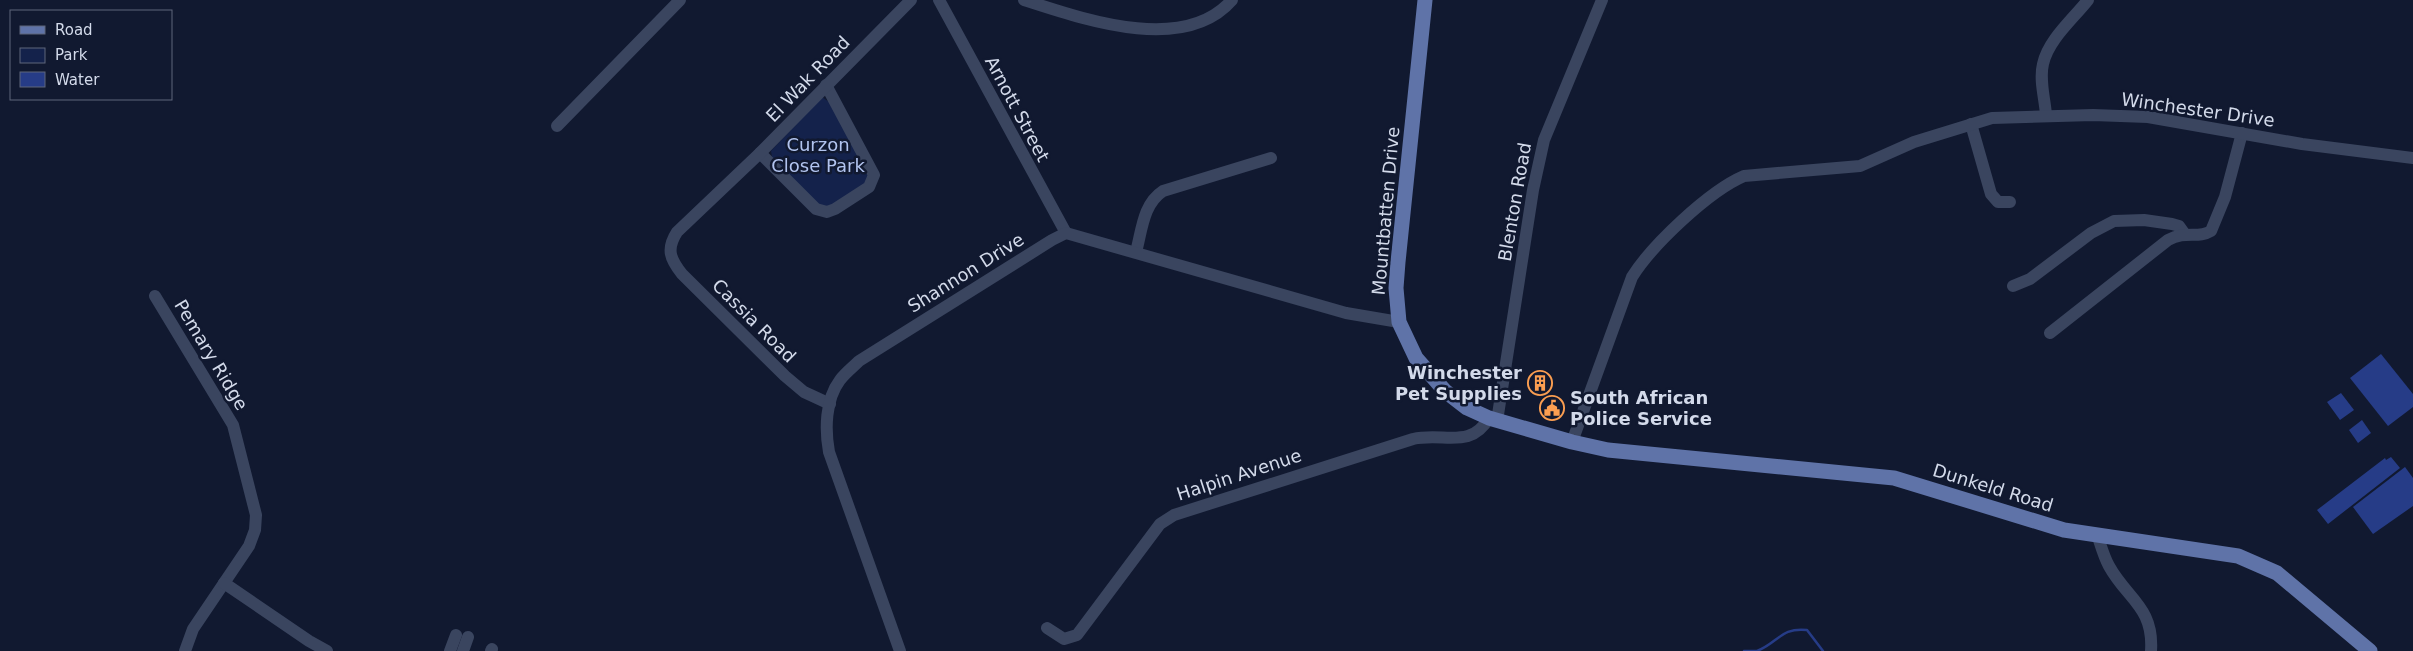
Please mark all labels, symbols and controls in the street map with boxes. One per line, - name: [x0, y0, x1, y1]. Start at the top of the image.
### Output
- legend: [10, 10, 172, 100]
- text: Road: [55, 21, 93, 39]
- street label: El Wak Road: [762, 31, 854, 126]
- text: Park: [55, 46, 88, 64]
- street label: Arnott Street: [981, 52, 1054, 165]
- text: Water: [55, 71, 100, 89]
- street label: Winchester Drive: [2120, 88, 2276, 131]
- street label: Mountbatten Drive: [1368, 126, 1403, 296]
- park label: Curzon Close Park: [771, 134, 865, 176]
- street label: Blenton Road: [1494, 141, 1535, 263]
- street label: Shannon Drive: [904, 228, 1028, 317]
- street label: Cassia Road: [708, 275, 800, 367]
- street label: Pemary Ridge: [170, 296, 253, 414]
- place label: Winchester Pet Supplies: [1395, 362, 1522, 404]
- building icon: Winchester Pet Supplies: [1527, 370, 1553, 396]
- place label: South African Police Service: [1570, 387, 1712, 429]
- public building icon: South African Police Service: [1539, 395, 1565, 421]
- street label: Halpin Avenue: [1174, 444, 1304, 505]
- street label: Dunkeld Road: [1930, 459, 2056, 516]

